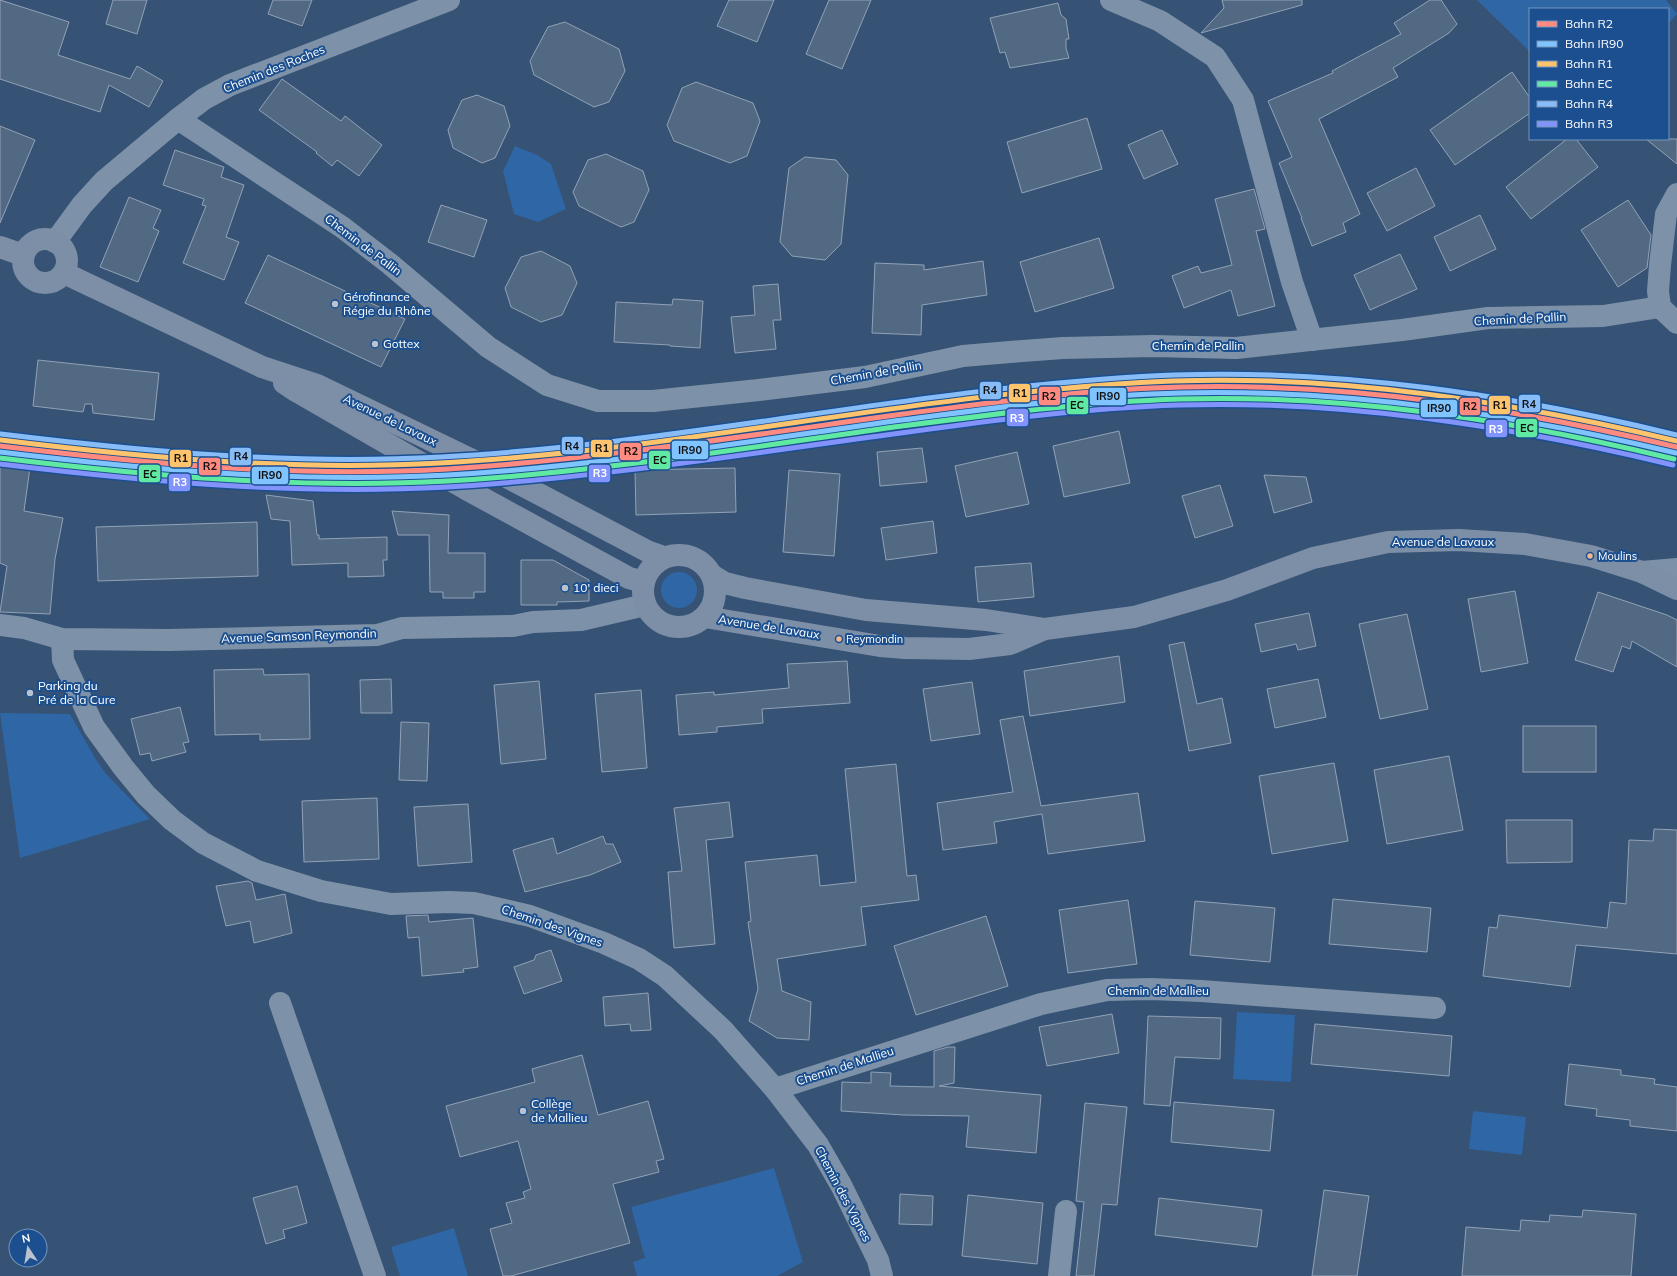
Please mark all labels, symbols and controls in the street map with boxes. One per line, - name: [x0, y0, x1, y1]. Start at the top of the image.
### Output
- legend: [1529, 8, 1669, 140]
- text: Bahn R2: [1565, 16, 1613, 31]
- text: Bahn IR90: [1565, 36, 1623, 51]
- street label: Chemin des Roches: [221, 41, 327, 96]
- text: Bahn R1: [1565, 56, 1613, 71]
- text: Bahn EC: [1565, 76, 1613, 91]
- text: Bahn R4: [1565, 96, 1613, 111]
- text: Bahn R3: [1565, 116, 1613, 131]
- street label: Chemin de Pallin: [322, 211, 405, 278]
- place label: Gérofinance Régie du Rhône: [343, 289, 430, 318]
- marker: Gérofinance Régie du Rhône: [330, 299, 340, 309]
- street label: Chemin de Pallin: [1473, 309, 1567, 328]
- place label: Gottex: [383, 336, 420, 351]
- street label: Chemin de Pallin: [1152, 338, 1244, 353]
- marker: Gottex: [370, 339, 380, 349]
- street label: Chemin de Pallin: [829, 357, 923, 388]
- line badge: R4: [979, 381, 1002, 400]
- text: R4: [983, 383, 998, 397]
- line badge: R1: [1008, 383, 1031, 403]
- text: R1: [1013, 386, 1028, 400]
- line badge: R2: [1038, 386, 1061, 406]
- line badge: IR90: [1089, 387, 1127, 406]
- text: R2: [1042, 389, 1057, 403]
- text: IR90: [1096, 389, 1120, 403]
- street label: Avenue de Lavaux: [341, 390, 440, 449]
- line badge: R4: [1518, 394, 1541, 413]
- line badge: R1: [1488, 395, 1511, 415]
- line badge: EC: [1066, 396, 1089, 415]
- line badge: R2: [1459, 397, 1481, 416]
- text: R4: [1522, 397, 1537, 411]
- text: EC: [1070, 398, 1084, 412]
- text: R1: [1493, 398, 1508, 412]
- line badge: IR90: [1420, 399, 1458, 418]
- text: R2: [1463, 399, 1478, 413]
- text: IR90: [1427, 401, 1451, 415]
- line badge: R3: [1006, 408, 1029, 427]
- text: R3: [1010, 411, 1025, 425]
- line badge: EC: [1515, 418, 1538, 438]
- line badge: R3: [1485, 419, 1508, 438]
- text: EC: [1520, 421, 1534, 435]
- text: R3: [1489, 422, 1504, 436]
- line badge: R4: [561, 436, 584, 455]
- text: R4: [565, 439, 580, 453]
- line badge: R1: [590, 439, 613, 458]
- line badge: IR90: [671, 440, 709, 460]
- text: R1: [595, 441, 610, 455]
- line badge: R2: [619, 442, 642, 461]
- text: IR90: [678, 443, 702, 457]
- text: R2: [624, 444, 639, 458]
- line badge: R4: [229, 447, 252, 466]
- line badge: R1: [169, 449, 192, 468]
- text: R4: [234, 449, 249, 463]
- line badge: EC: [648, 450, 671, 470]
- text: R1: [174, 451, 189, 465]
- text: EC: [653, 453, 667, 467]
- line badge: R2: [198, 457, 221, 476]
- text: R2: [203, 459, 218, 473]
- line badge: EC: [138, 464, 161, 483]
- line badge: R3: [588, 464, 611, 483]
- line badge: IR90: [251, 466, 289, 485]
- text: R3: [593, 466, 608, 480]
- text: EC: [143, 467, 157, 481]
- text: IR90: [258, 468, 282, 482]
- line badge: R3: [168, 473, 191, 492]
- text: R3: [173, 475, 188, 489]
- street label: Avenue de Lavaux: [1392, 534, 1495, 549]
- place label: Moulins: [1598, 549, 1637, 563]
- marker: Moulins: [1585, 551, 1595, 561]
- place label: 10' dieci: [573, 580, 619, 595]
- marker: 10' dieci: [560, 583, 570, 593]
- street label: Avenue de Lavaux: [717, 611, 821, 642]
- street label: Avenue Samson Reymondin: [221, 625, 377, 646]
- place label: Reymondin: [846, 632, 903, 646]
- marker: Reymondin: [834, 634, 844, 644]
- place label: Parking du Pré de la Cure: [38, 678, 115, 707]
- marker: Parking du Pré de la Cure: [25, 688, 35, 698]
- street label: Chemin des Vignes: [500, 901, 605, 950]
- street label: Chemin de Mallieu: [1107, 983, 1209, 998]
- street label: Chemin de Mallieu: [794, 1043, 896, 1088]
- place label: Collège de Mallieu: [531, 1096, 587, 1125]
- marker: Collège de Mallieu: [518, 1106, 528, 1116]
- street label: Chemin des Vignes: [812, 1143, 875, 1244]
- north arrow: [8, 1228, 48, 1268]
- text: N: [20, 1231, 31, 1246]

